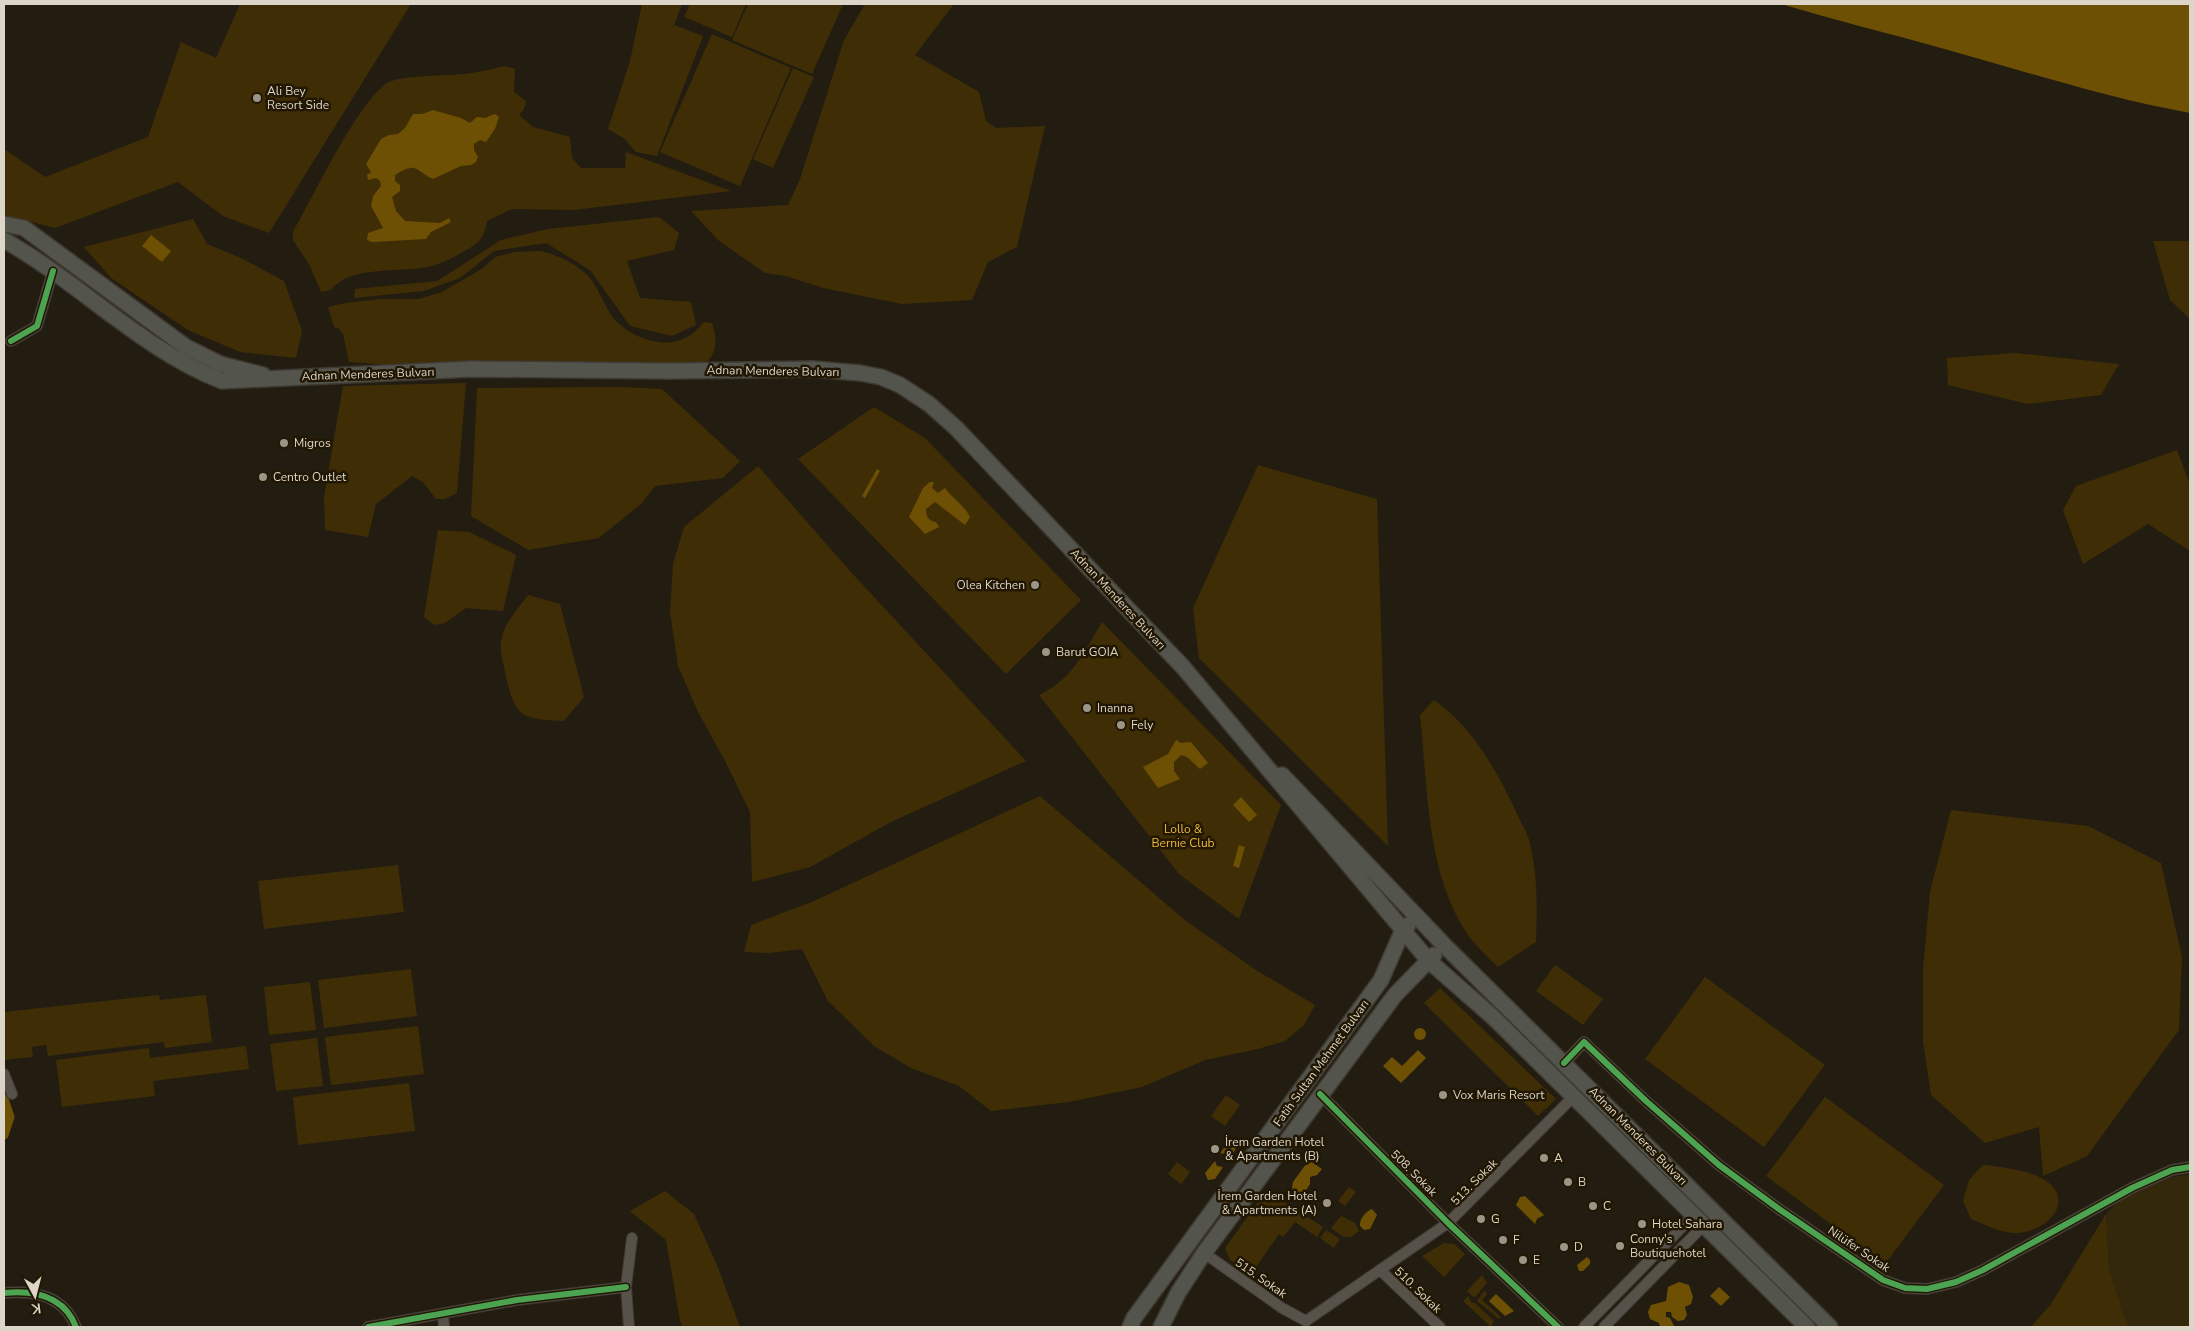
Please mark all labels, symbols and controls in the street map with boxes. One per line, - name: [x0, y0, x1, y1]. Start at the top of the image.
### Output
- place label: Ali Bey Resort Side: [267, 83, 329, 113]
- marker: Ali Bey Resort Side: [251, 92, 263, 104]
- street label: Adnan Menderes Bulvarı: [706, 362, 840, 380]
- street label: Adnan Menderes Bulvarı: [301, 364, 435, 384]
- place label: Migros: [294, 435, 331, 451]
- marker: Migros: [278, 437, 290, 449]
- place label: Centro Outlet: [273, 469, 347, 485]
- marker: Centro Outlet: [257, 471, 269, 483]
- street label: Adnan Menderes Bulvarı: [1067, 545, 1169, 653]
- place label: Olea Kitchen: [956, 577, 1025, 593]
- marker: Olea Kitchen: [1029, 579, 1041, 591]
- place label: Barut GOIA: [1056, 644, 1119, 660]
- marker: Barut GOIA: [1040, 646, 1052, 658]
- place label: Inanna: [1097, 700, 1133, 716]
- marker: Inanna: [1081, 702, 1093, 714]
- place label: Fely: [1131, 717, 1154, 733]
- marker: Fely: [1115, 719, 1127, 731]
- park label: Lollo & Bernie Club: [1151, 821, 1215, 851]
- street label: Fatih Sultan Mehmet Bulvarı: [1270, 997, 1372, 1129]
- street label: Adnan Menderes Bulvarı: [1585, 1083, 1691, 1189]
- place label: Vox Maris Resort: [1452, 1087, 1545, 1103]
- marker: Vox Maris Resort: [1437, 1089, 1449, 1101]
- place label: İrem Garden Hotel & Apartments (B): [1225, 1134, 1325, 1164]
- marker: İrem Garden Hotel & Apartments (B): [1209, 1143, 1221, 1155]
- street label: 508. Sokak: [1387, 1146, 1441, 1200]
- place label: A: [1554, 1150, 1563, 1166]
- marker: A: [1538, 1152, 1550, 1164]
- street label: 513. Sokak: [1447, 1155, 1501, 1209]
- place label: B: [1578, 1174, 1586, 1190]
- marker: B: [1562, 1176, 1574, 1188]
- place label: İrem Garden Hotel & Apartments (A): [1218, 1188, 1317, 1218]
- marker: İrem Garden Hotel & Apartments (A): [1321, 1197, 1333, 1209]
- place label: C: [1603, 1198, 1611, 1214]
- marker: C: [1587, 1200, 1599, 1212]
- place label: G: [1491, 1211, 1500, 1227]
- marker: G: [1475, 1213, 1487, 1225]
- place label: Hotel Sahara: [1652, 1216, 1722, 1232]
- marker: Hotel Sahara: [1636, 1218, 1648, 1230]
- street label: Nilüfer Sokak: [1825, 1222, 1894, 1276]
- place label: Conny's Boutiquehotel: [1630, 1231, 1707, 1261]
- place label: F: [1513, 1232, 1520, 1248]
- marker: F: [1497, 1234, 1509, 1246]
- place label: D: [1574, 1239, 1583, 1255]
- marker: Conny's Boutiquehotel: [1614, 1240, 1626, 1252]
- marker: D: [1558, 1241, 1570, 1253]
- place label: E: [1533, 1252, 1540, 1268]
- street label: 515. Sokak: [1232, 1254, 1291, 1302]
- marker: E: [1517, 1254, 1529, 1266]
- street label: 510. Sokak: [1391, 1263, 1446, 1317]
- north arrow: [10, 1271, 60, 1321]
- text: K: [30, 1298, 42, 1318]

